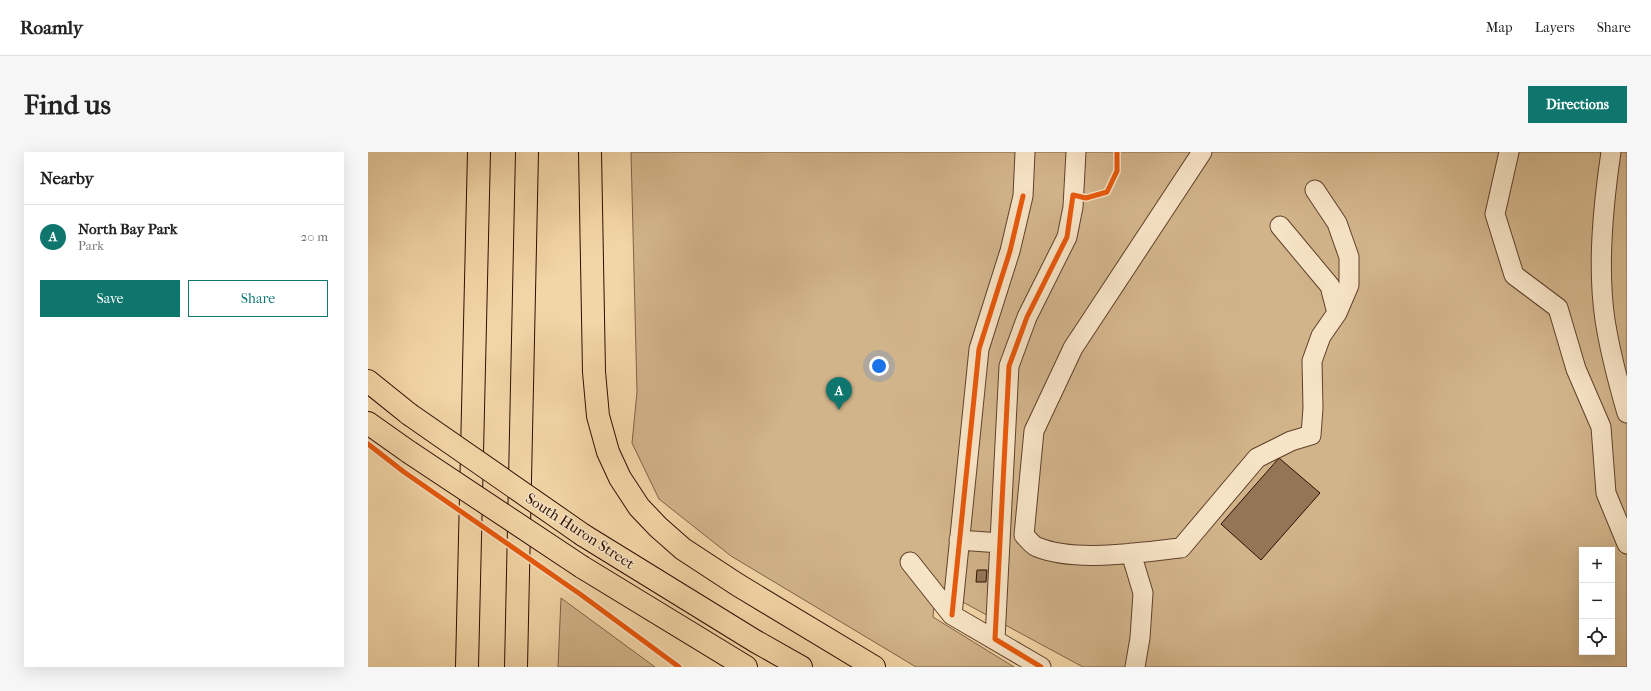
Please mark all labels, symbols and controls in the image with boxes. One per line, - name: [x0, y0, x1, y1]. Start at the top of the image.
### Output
- text: Roamly: [20, 17, 83, 39]
- text: Map: [1486, 19, 1513, 36]
- text: Layers: [1535, 19, 1575, 36]
- text: Share: [1597, 19, 1631, 36]
- button: Directions: [1528, 86, 1627, 123]
- text: Find us: [24, 88, 111, 121]
- text: Nearby: [40, 168, 94, 188]
- text: North Bay Park: [78, 220, 178, 238]
- text: A: [49, 229, 57, 244]
- text: 20 m: [301, 229, 328, 244]
- text: Park: [78, 238, 104, 253]
- button: Save: [40, 280, 180, 317]
- button: Share: [188, 280, 328, 317]
- your location: [869, 356, 889, 376]
- pin: A: [826, 377, 852, 410]
- street label: South Huron Street: [522, 489, 638, 573]
- map controls: [1579, 547, 1615, 655]
- button: +: [1579, 547, 1615, 583]
- button: −: [1579, 583, 1615, 619]
- button: locate: [1579, 619, 1615, 655]

